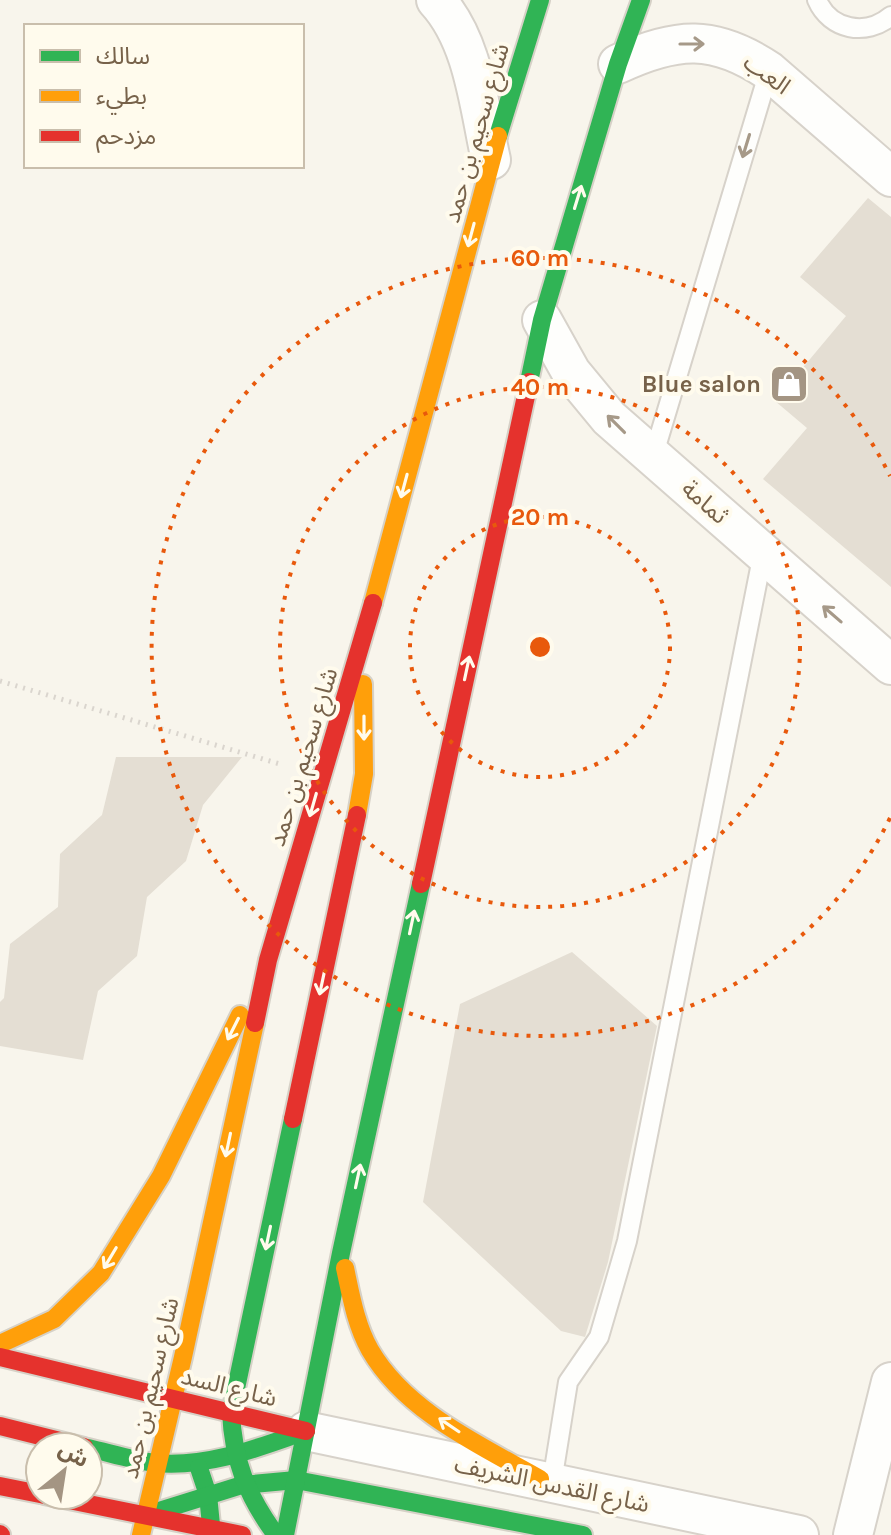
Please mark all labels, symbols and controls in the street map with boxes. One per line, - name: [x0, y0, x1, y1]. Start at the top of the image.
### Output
- legend: [24, 24, 304, 168]
- one-way arrow: [678, 36, 705, 51]
- street label: شارع سحيم بن حمد: [437, 40, 518, 227]
- text: سالك: [96, 42, 150, 70]
- street label: العب: [738, 48, 796, 100]
- text: بطيء: [96, 82, 147, 115]
- text: مزدحم: [96, 122, 156, 153]
- one-way arrow: [738, 133, 753, 159]
- one-way arrow: [571, 185, 586, 211]
- one-way arrow: [463, 221, 478, 247]
- text: 60 m: [511, 244, 569, 272]
- shop icon: Blue salon: [768, 363, 810, 405]
- place label: Blue salon: [642, 370, 761, 398]
- text: 40 m: [511, 373, 569, 401]
- one-way arrow: [607, 415, 626, 434]
- one-way arrow: [396, 473, 411, 499]
- street label: ثمامة: [676, 474, 734, 530]
- text: 20 m: [511, 503, 569, 531]
- one-way arrow: [823, 605, 843, 623]
- centre of rings: [526, 633, 554, 661]
- one-way arrow: [460, 656, 475, 681]
- street label: شارع سحيم بن حمد: [263, 664, 346, 851]
- one-way arrow: [356, 714, 372, 741]
- one-way arrow: [305, 792, 319, 817]
- one-way arrow: [405, 910, 420, 935]
- one-way arrow: [313, 970, 328, 996]
- one-way arrow: [225, 1017, 240, 1041]
- one-way arrow: [220, 1132, 235, 1158]
- one-way arrow: [351, 1164, 366, 1190]
- one-way arrow: [260, 1224, 275, 1250]
- one-way arrow: [102, 1246, 118, 1269]
- street label: شارع سحيم بن حمد: [116, 1295, 187, 1482]
- street label: شارع السد: [178, 1362, 280, 1415]
- one-way arrow: [439, 1417, 461, 1433]
- north arrow: [24, 1431, 104, 1511]
- text: ش: [54, 1436, 93, 1473]
- street label: شارع القدس الشريف: [451, 1450, 652, 1521]

